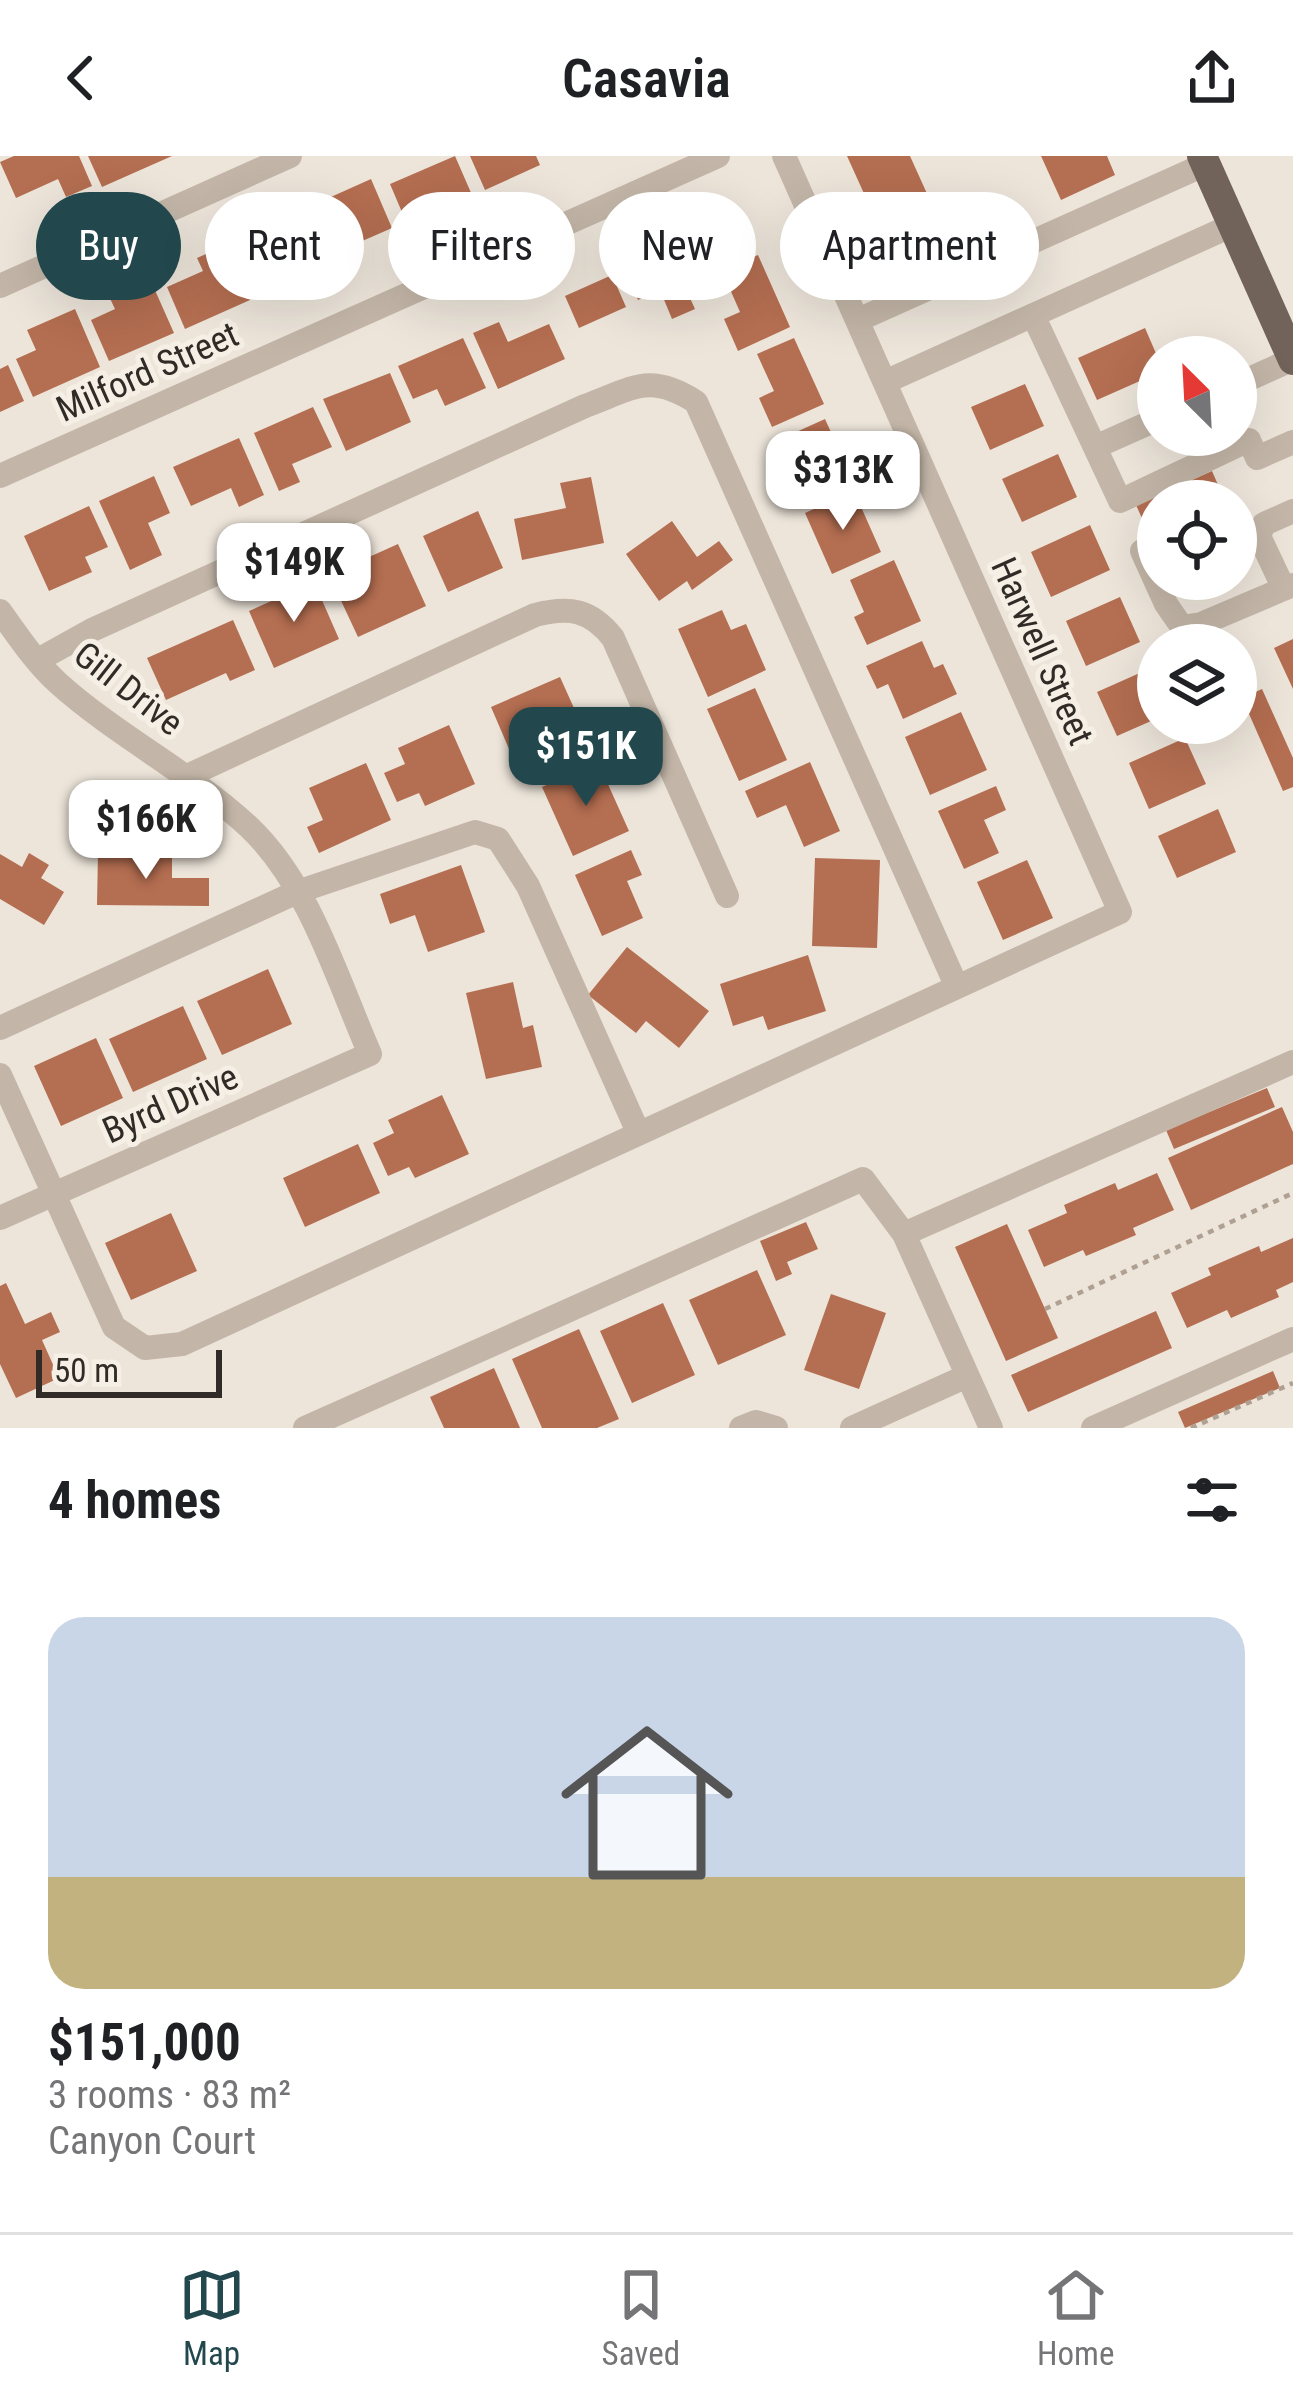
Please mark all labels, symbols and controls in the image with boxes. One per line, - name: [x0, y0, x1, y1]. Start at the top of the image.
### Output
- icon: back: [48, 45, 114, 111]
- icon: share: [1179, 45, 1245, 111]
- text: Casavia: [562, 47, 731, 110]
- chip: Buy: [36, 192, 181, 300]
- chip: Rent: [205, 192, 364, 300]
- chip: Filters: [388, 192, 575, 300]
- chip: New: [599, 192, 756, 300]
- chip: Apartment: [780, 192, 1039, 300]
- street label: Milford Street: [50, 313, 245, 431]
- north arrow: [1137, 336, 1257, 456]
- map controls: [1137, 336, 1257, 744]
- pin: $313K: [759, 431, 927, 533]
- text: $313K: [793, 447, 893, 493]
- button: locate: [1137, 480, 1257, 600]
- pin: $149K: [210, 523, 378, 625]
- text: $149K: [244, 539, 344, 585]
- street label: Harwell Street: [982, 551, 1102, 751]
- button: layers: [1137, 624, 1257, 744]
- street label: Gill Drive: [66, 633, 191, 744]
- pin: $151K: [502, 707, 670, 809]
- text: $151K: [536, 723, 636, 769]
- pin: $166K: [62, 780, 230, 882]
- text: $166K: [96, 796, 196, 842]
- street label: Byrd Drive: [96, 1056, 244, 1152]
- scale bar: [36, 1344, 222, 1397]
- text: 50 m: [54, 1351, 119, 1390]
- icon: filters: [1179, 1467, 1245, 1533]
- text: 4 homes: [48, 1471, 221, 1530]
- icon: home: [539, 1695, 755, 1911]
- text: $151,000: [48, 2013, 241, 2072]
- text: 3 rooms · 83 m²: [48, 2072, 291, 2118]
- text: Canyon Court: [48, 2118, 256, 2164]
- tab: Map: [179, 2262, 245, 2373]
- tab: Saved: [602, 2262, 680, 2373]
- tab: Home: [1037, 2262, 1114, 2373]

